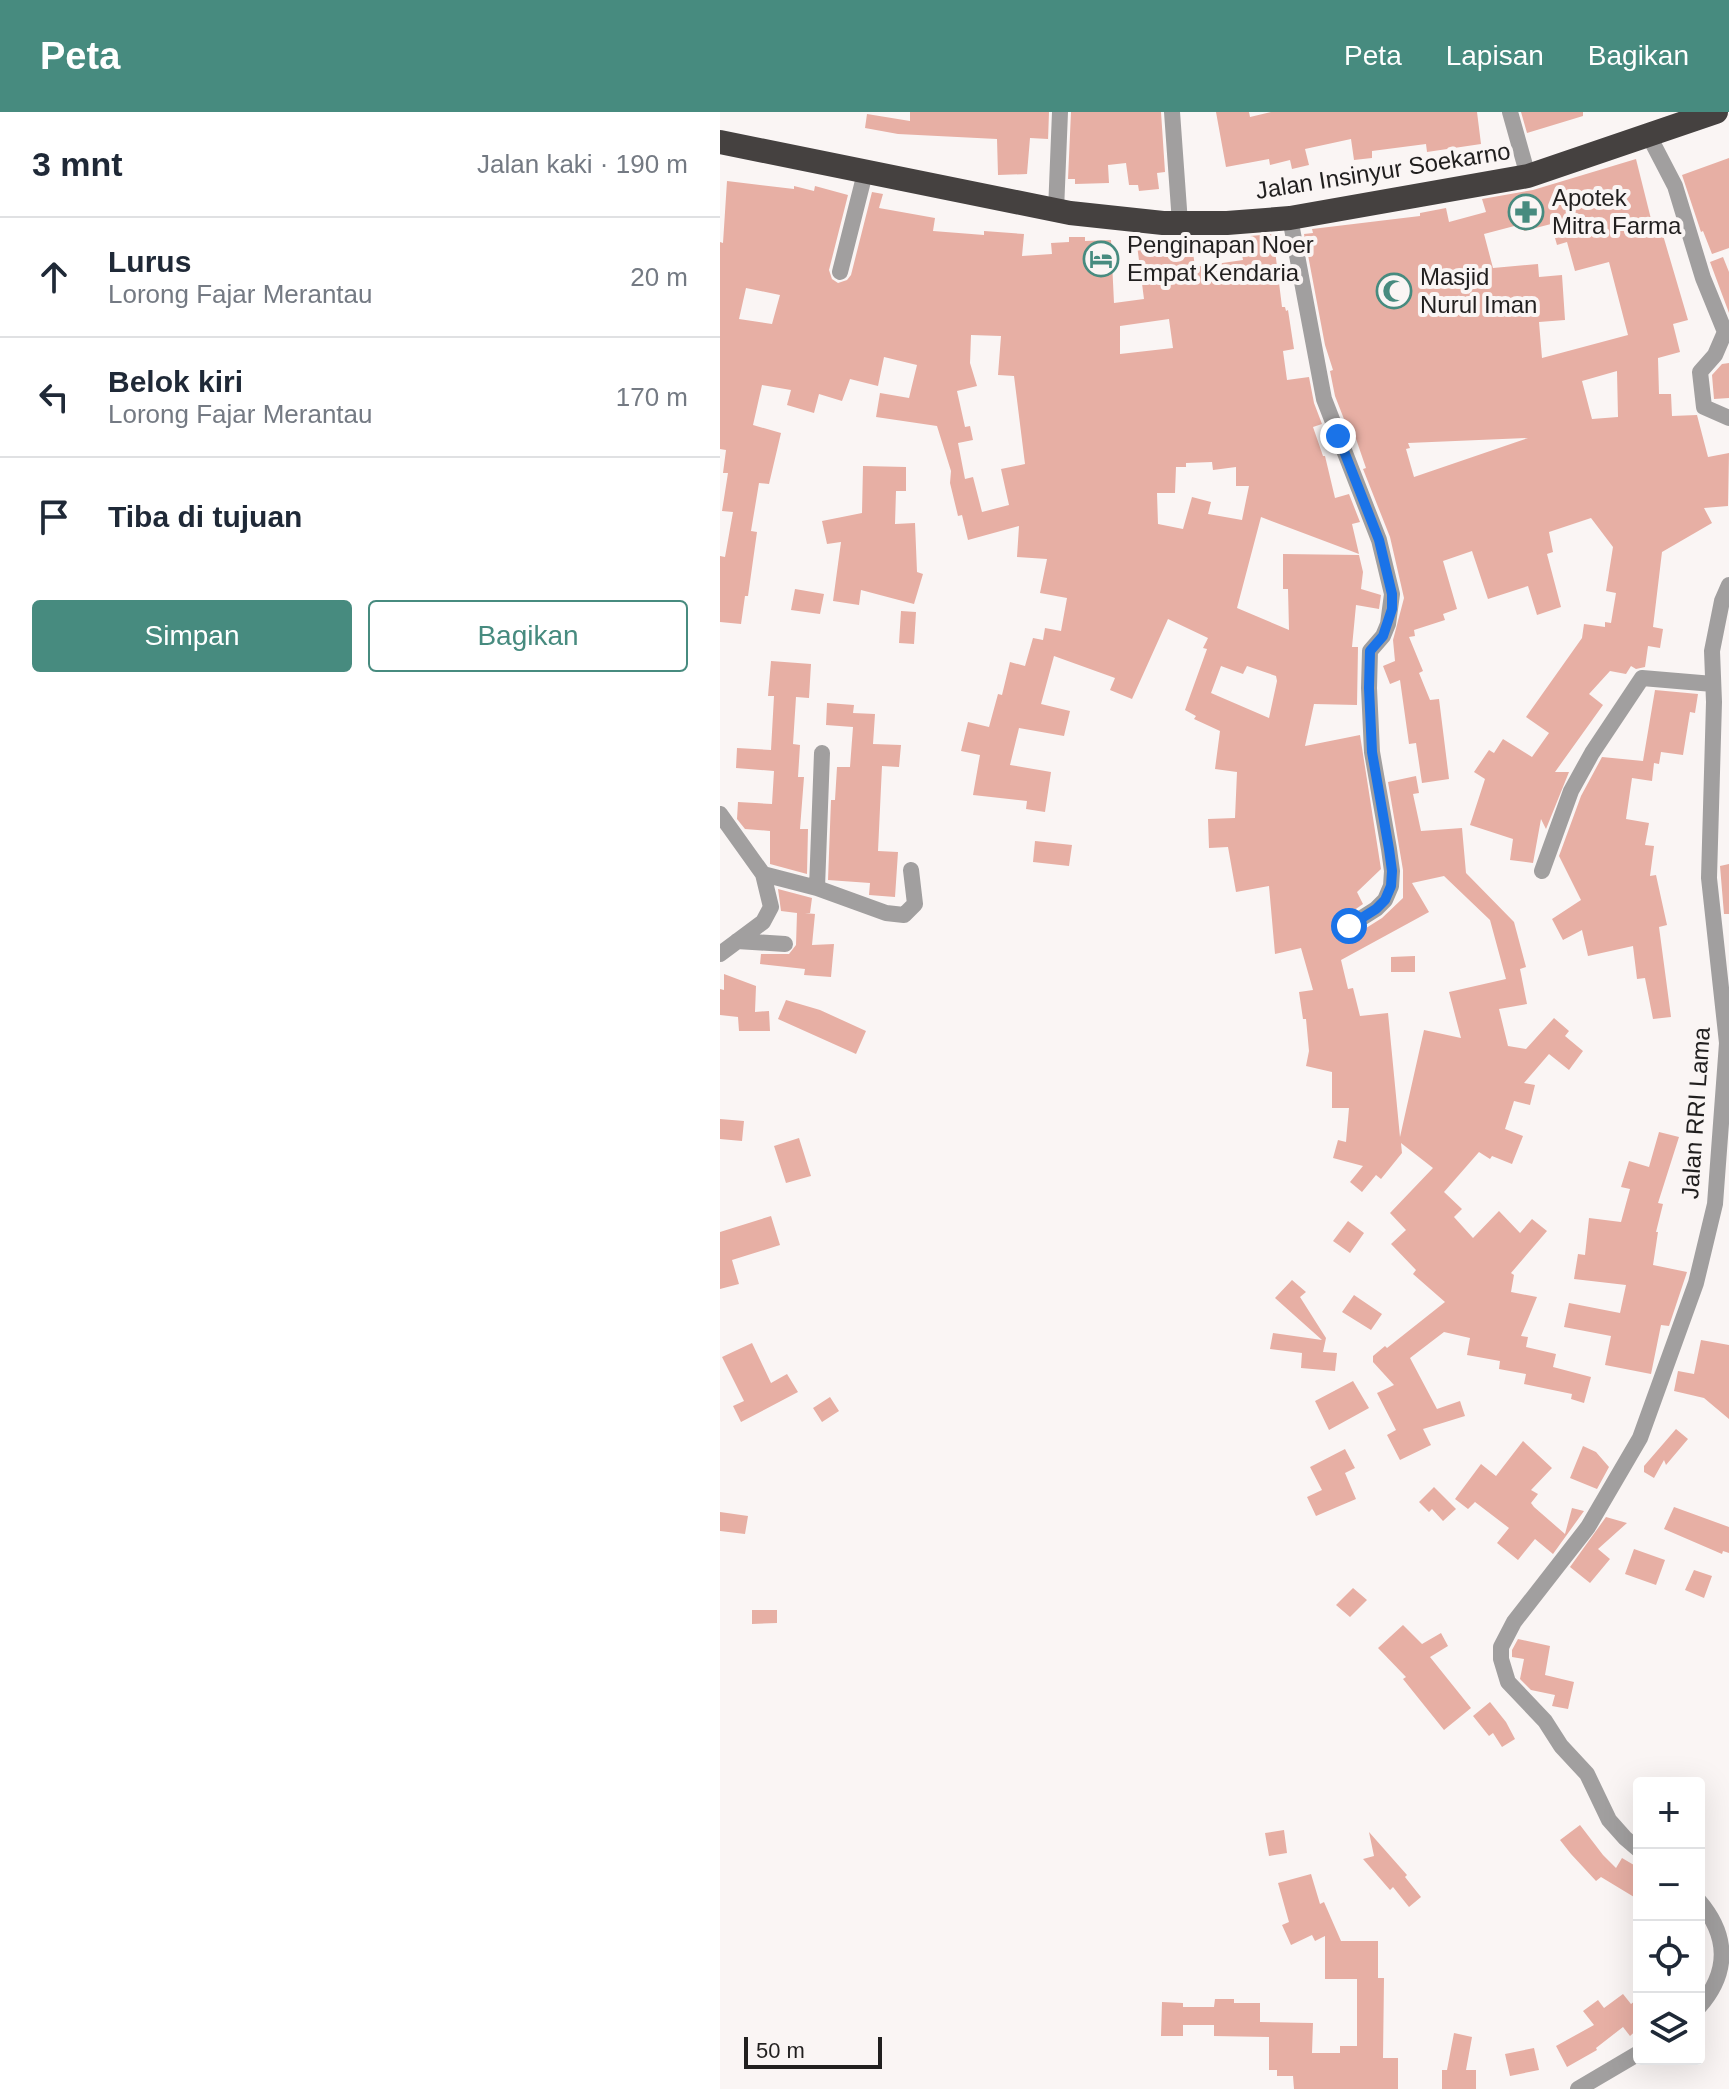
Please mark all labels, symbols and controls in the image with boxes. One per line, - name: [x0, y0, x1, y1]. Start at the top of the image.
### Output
- text: Peta: [40, 35, 120, 77]
- text: Peta: [1344, 40, 1402, 71]
- text: Lapisan: [1446, 40, 1544, 71]
- text: Bagikan: [1588, 40, 1689, 71]
- street label: Jalan Insinyur Soekarno: [1254, 137, 1512, 204]
- text: 3 mnt: [32, 145, 123, 183]
- text: Jalan kaki · 190 m: [477, 149, 688, 179]
- place label: Apotek Mitra Farma: [1552, 184, 1682, 239]
- pharmacy icon: Apotek Mitra Farma: [1507, 193, 1545, 231]
- place label: Penginapan Noer Empat Kendaria: [1127, 231, 1314, 286]
- hotel icon: Penginapan Noer Empat Kendaria: [1082, 240, 1120, 278]
- text: Lurus: [108, 245, 191, 278]
- icon: ahead: [32, 255, 76, 299]
- text: 20 m: [630, 262, 688, 292]
- place label: Masjid Nurul Iman: [1420, 263, 1537, 318]
- mosque icon: Masjid Nurul Iman: [1375, 272, 1413, 310]
- text: Lorong Fajar Merantau: [108, 279, 372, 309]
- text: Belok kiri: [108, 365, 243, 398]
- icon: left: [32, 375, 76, 419]
- text: 170 m: [616, 382, 688, 412]
- text: Lorong Fajar Merantau: [108, 399, 372, 429]
- route end: [1320, 418, 1356, 454]
- icon: arrive: [32, 495, 76, 539]
- text: Tiba di tujuan: [108, 500, 302, 533]
- button: Simpan: [32, 600, 352, 672]
- button: Bagikan: [368, 600, 688, 672]
- route start: [1331, 908, 1367, 944]
- street label: Jalan RRI Lama: [1676, 1026, 1715, 1200]
- map controls: [1633, 1777, 1705, 2065]
- button: +: [1633, 1777, 1705, 1849]
- button: −: [1633, 1849, 1705, 1921]
- button: locate: [1633, 1921, 1705, 1993]
- button: layers: [1633, 1993, 1705, 2065]
- scale bar: [744, 2033, 882, 2069]
- text: 50 m: [756, 2038, 805, 2063]

